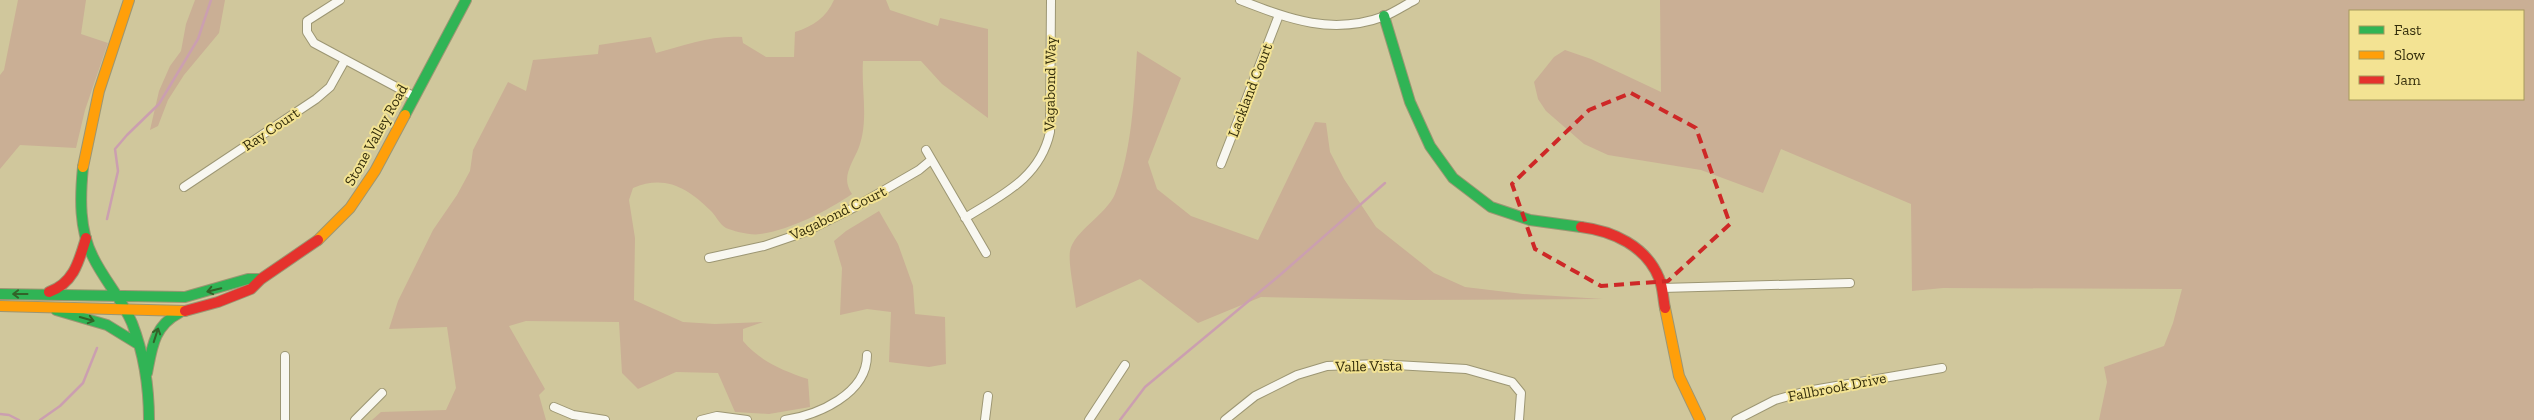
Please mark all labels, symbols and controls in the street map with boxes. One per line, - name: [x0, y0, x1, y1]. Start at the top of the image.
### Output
- legend: [2349, 10, 2524, 100]
- text: Fast: [2394, 21, 2422, 39]
- street label: Vagabond Way: [1040, 36, 1060, 133]
- street label: Lackland Court: [1224, 40, 1276, 140]
- text: Slow: [2394, 46, 2426, 64]
- text: Jam: [2394, 71, 2421, 89]
- street label: Stone Valley Road: [341, 80, 412, 189]
- street label: Ray Court: [239, 103, 303, 155]
- street label: Vagabond Court: [786, 182, 890, 245]
- one-way arrow: [206, 286, 222, 295]
- one-way arrow: [12, 289, 28, 299]
- one-way arrow: [78, 315, 94, 325]
- one-way arrow: [152, 328, 161, 343]
- street label: Valle Vista: [1334, 356, 1403, 376]
- street label: Fallbrook Drive: [1786, 369, 1888, 405]

